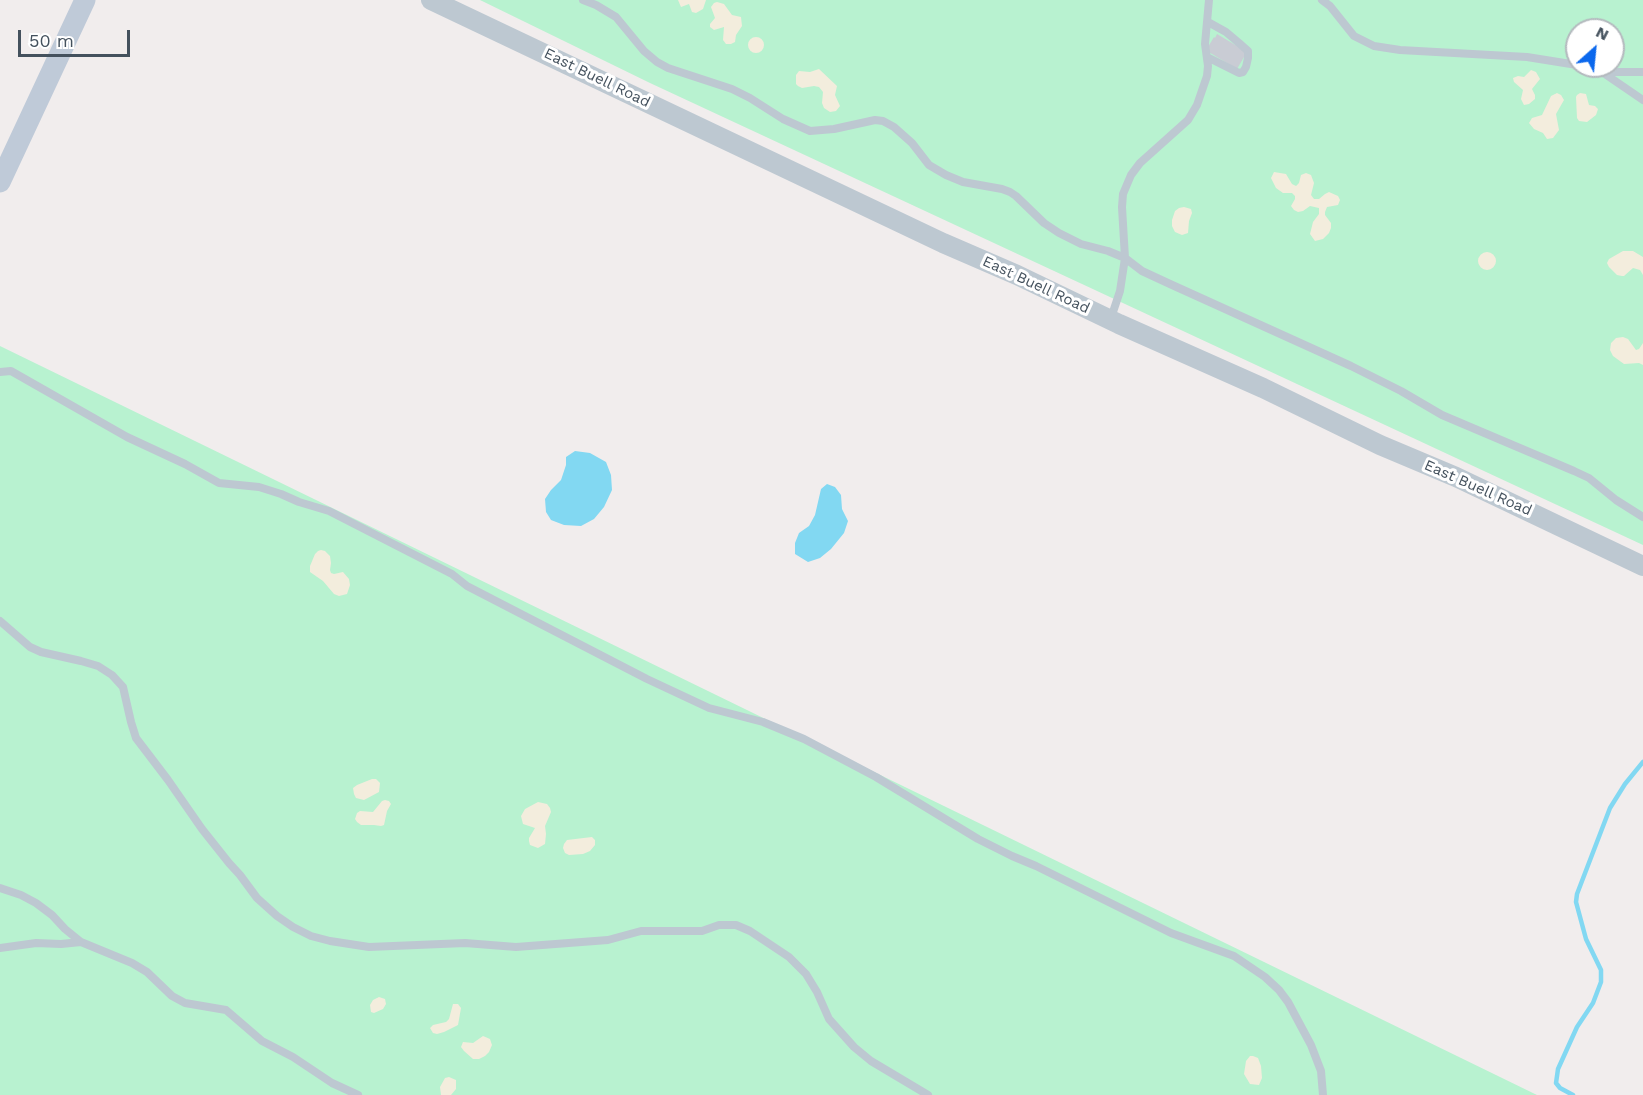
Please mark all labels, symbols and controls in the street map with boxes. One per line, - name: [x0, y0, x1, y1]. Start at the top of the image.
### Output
- scale bar: [21, 18, 134, 56]
- north arrow: [1565, 18, 1625, 78]
- text: N: [1593, 22, 1612, 44]
- text: 50 m: [29, 30, 74, 51]
- street label: East Buell Road: [541, 44, 653, 112]
- street label: East Buell Road: [980, 252, 1092, 318]
- street label: East Buell Road: [1421, 456, 1535, 520]

